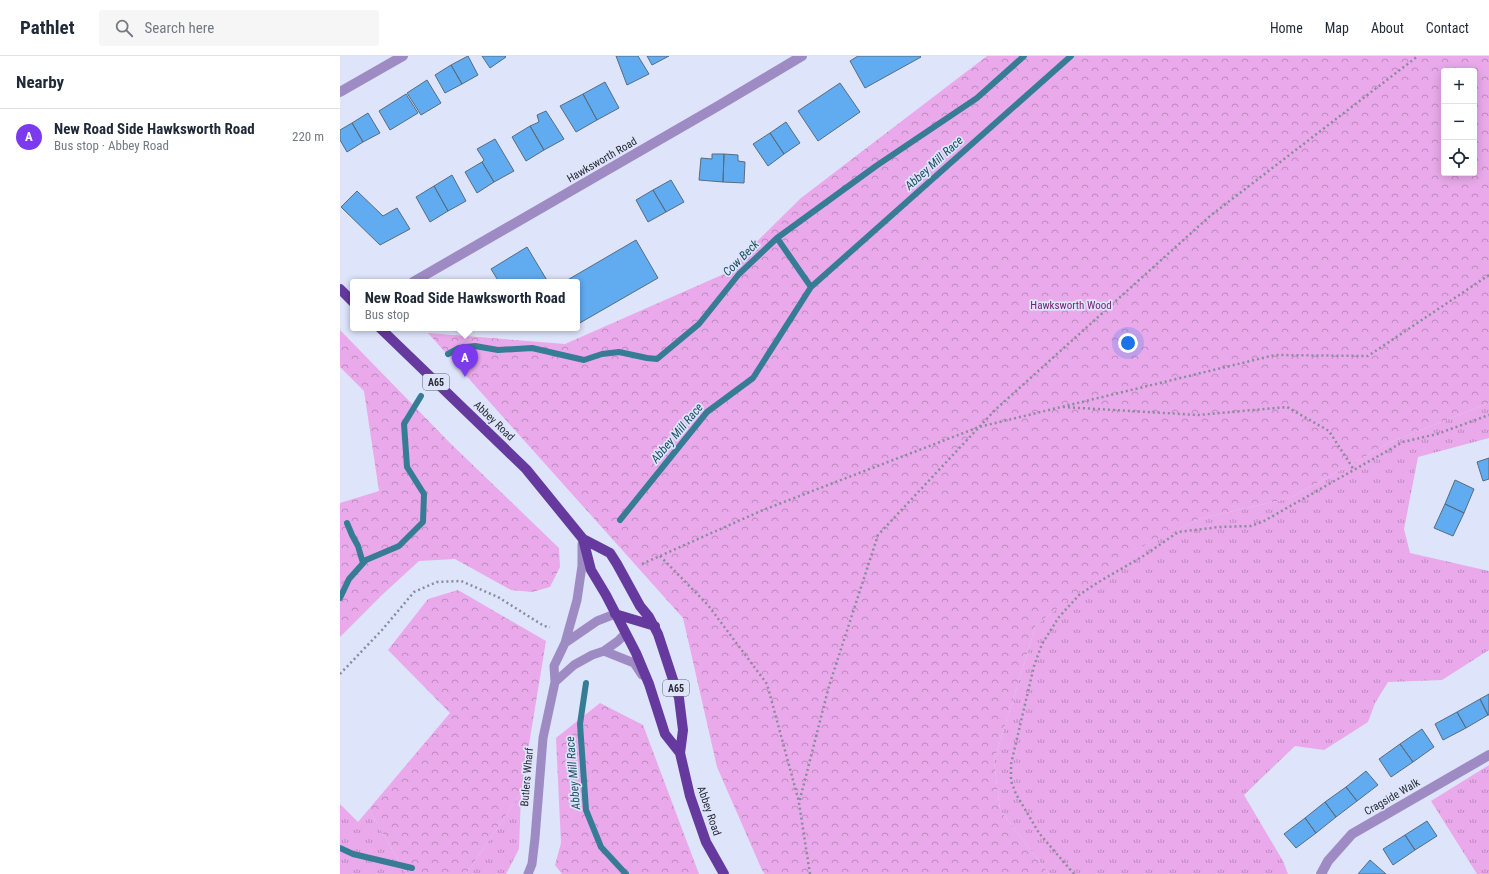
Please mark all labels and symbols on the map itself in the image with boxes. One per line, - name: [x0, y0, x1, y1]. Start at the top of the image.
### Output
- water label: Abbey Mill Race: [901, 133, 966, 193]
- street label: Hawksworth Road: [565, 135, 639, 185]
- water label: Cow Beck: [720, 237, 762, 279]
- park label: Hawksworth Wood: [1030, 299, 1112, 312]
- your location: [1118, 333, 1138, 353]
- pin: A: [452, 344, 478, 377]
- road number: A65: [423, 374, 449, 390]
- street label: Abbey Road: [471, 398, 517, 444]
- water label: Abbey Mill Race: [647, 400, 706, 466]
- road number: A65: [663, 680, 689, 696]
- water label: Abbey Mill Race: [563, 735, 583, 811]
- street label: Butlers Wharf: [518, 747, 536, 807]
- street label: Cragside Walk: [1362, 776, 1422, 818]
- street label: Abbey Road: [694, 785, 724, 837]

